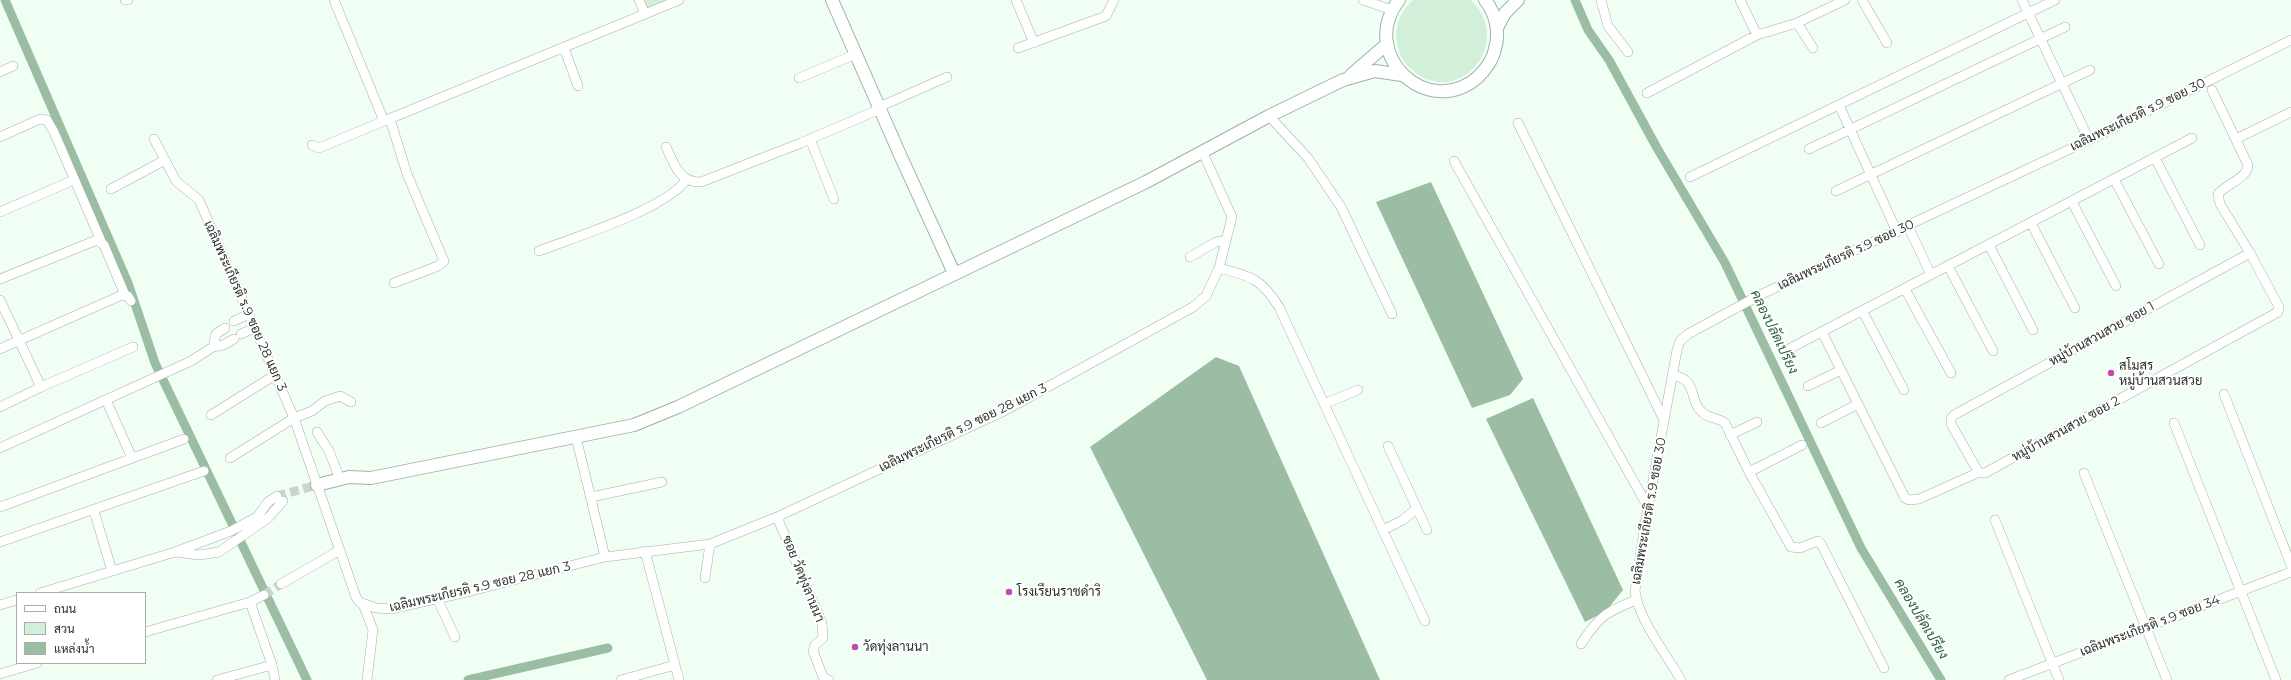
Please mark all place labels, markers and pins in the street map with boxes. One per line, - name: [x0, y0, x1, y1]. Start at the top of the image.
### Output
- place label: สโมสร หมู่บ้านสวนสวย: [2119, 358, 2202, 389]
- marker: สโมสร หมู่บ้านสวนสวย: [2106, 368, 2116, 378]
- place label: โรงเรียนราชดำริ: [1017, 584, 1101, 600]
- marker: โรงเรียนราชดำริ: [1004, 587, 1014, 597]
- place label: วัดทุ่งลานนา: [863, 639, 929, 655]
- marker: วัดทุ่งลานนา: [850, 642, 860, 652]

